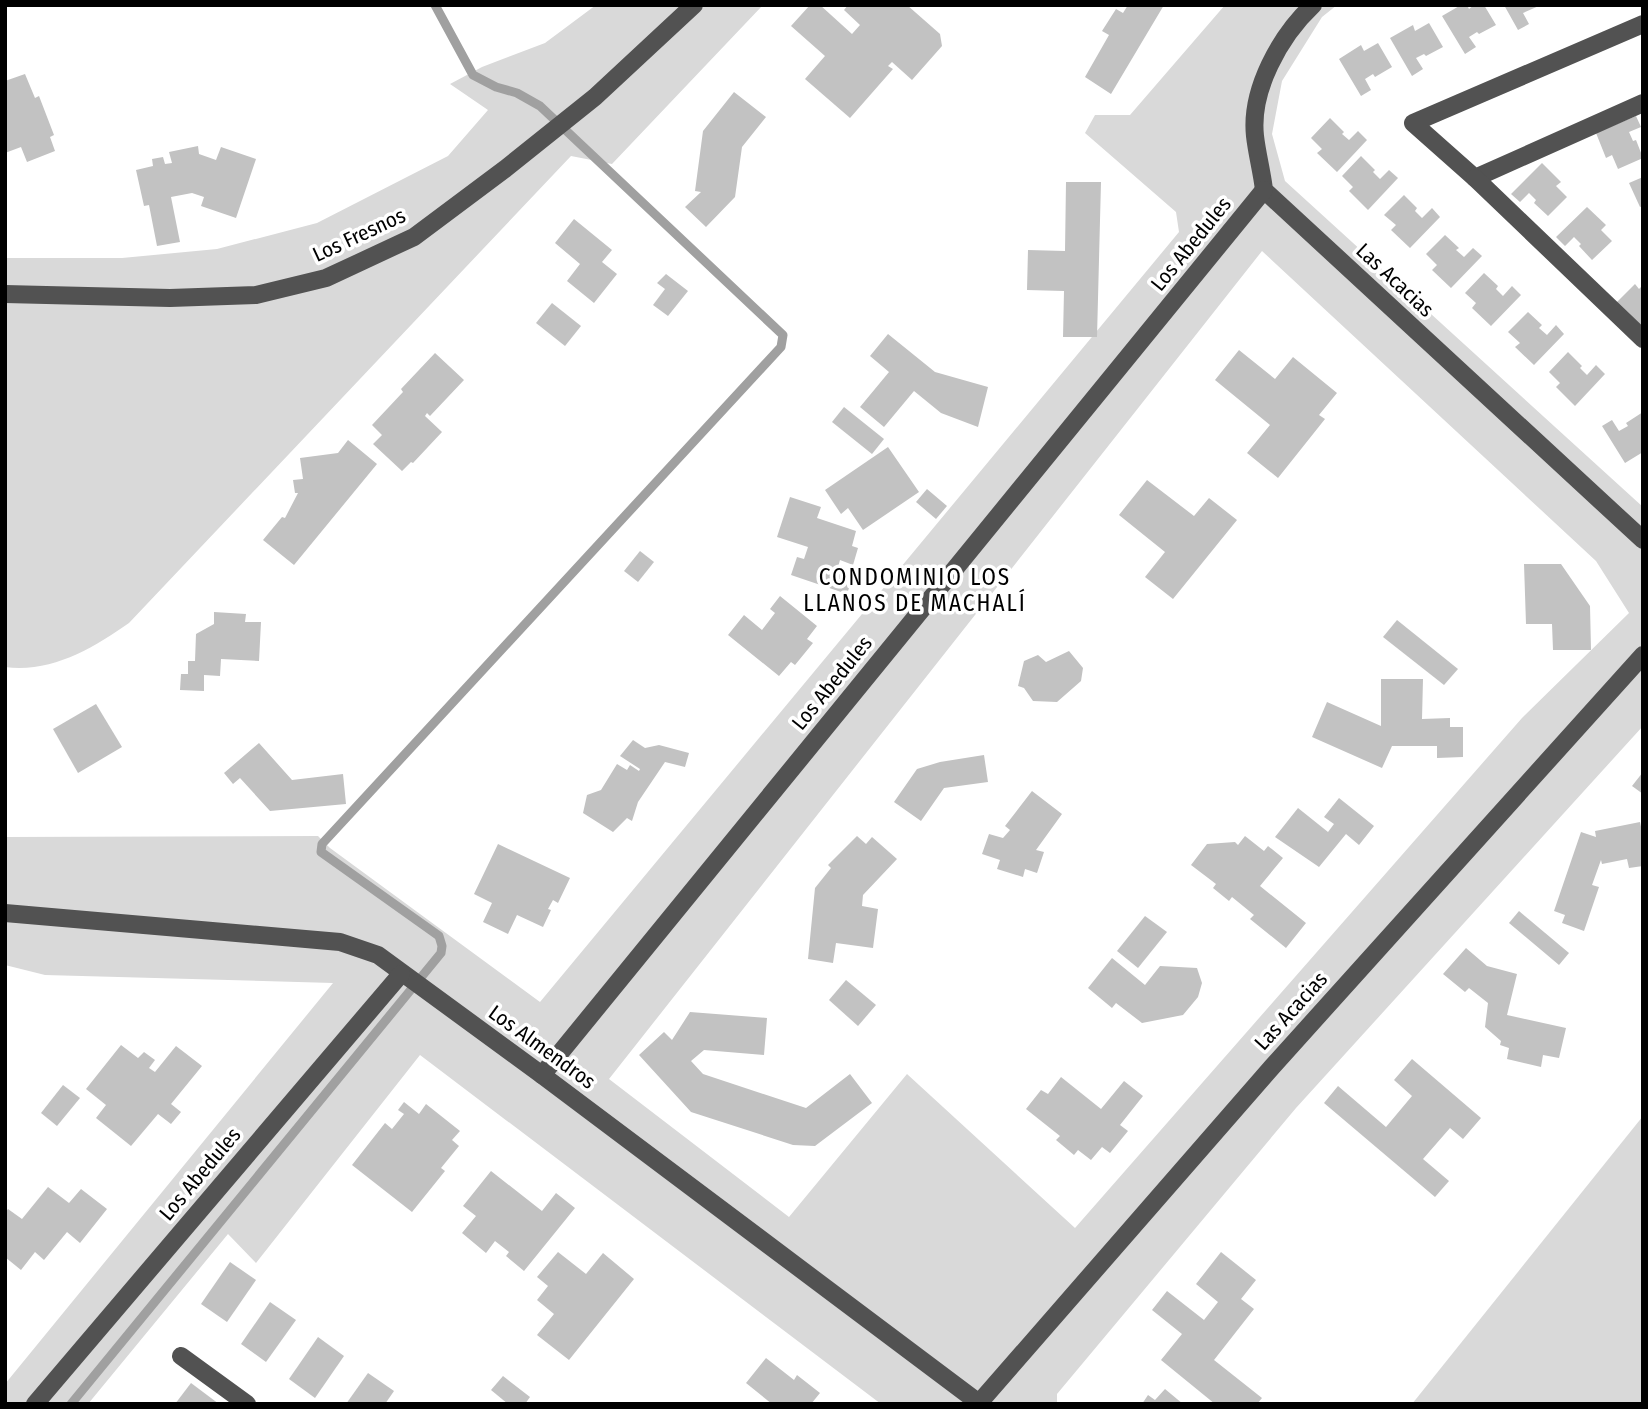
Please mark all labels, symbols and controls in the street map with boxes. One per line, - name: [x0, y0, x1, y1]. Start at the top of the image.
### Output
- street label: Los Abedules: [1145, 192, 1237, 296]
- street label: Los Fresnos: [308, 202, 410, 268]
- street label: Las Acacias: [1351, 238, 1439, 323]
- district label: CONDOMINIO LOS LLANOS DE MACHALÍ: [803, 563, 1027, 617]
- street label: Los Abedules: [786, 631, 878, 735]
- street label: Las Acacias: [1249, 966, 1333, 1056]
- street label: Los Almendros: [483, 999, 601, 1095]
- street label: Los Abedules: [154, 1122, 246, 1226]

